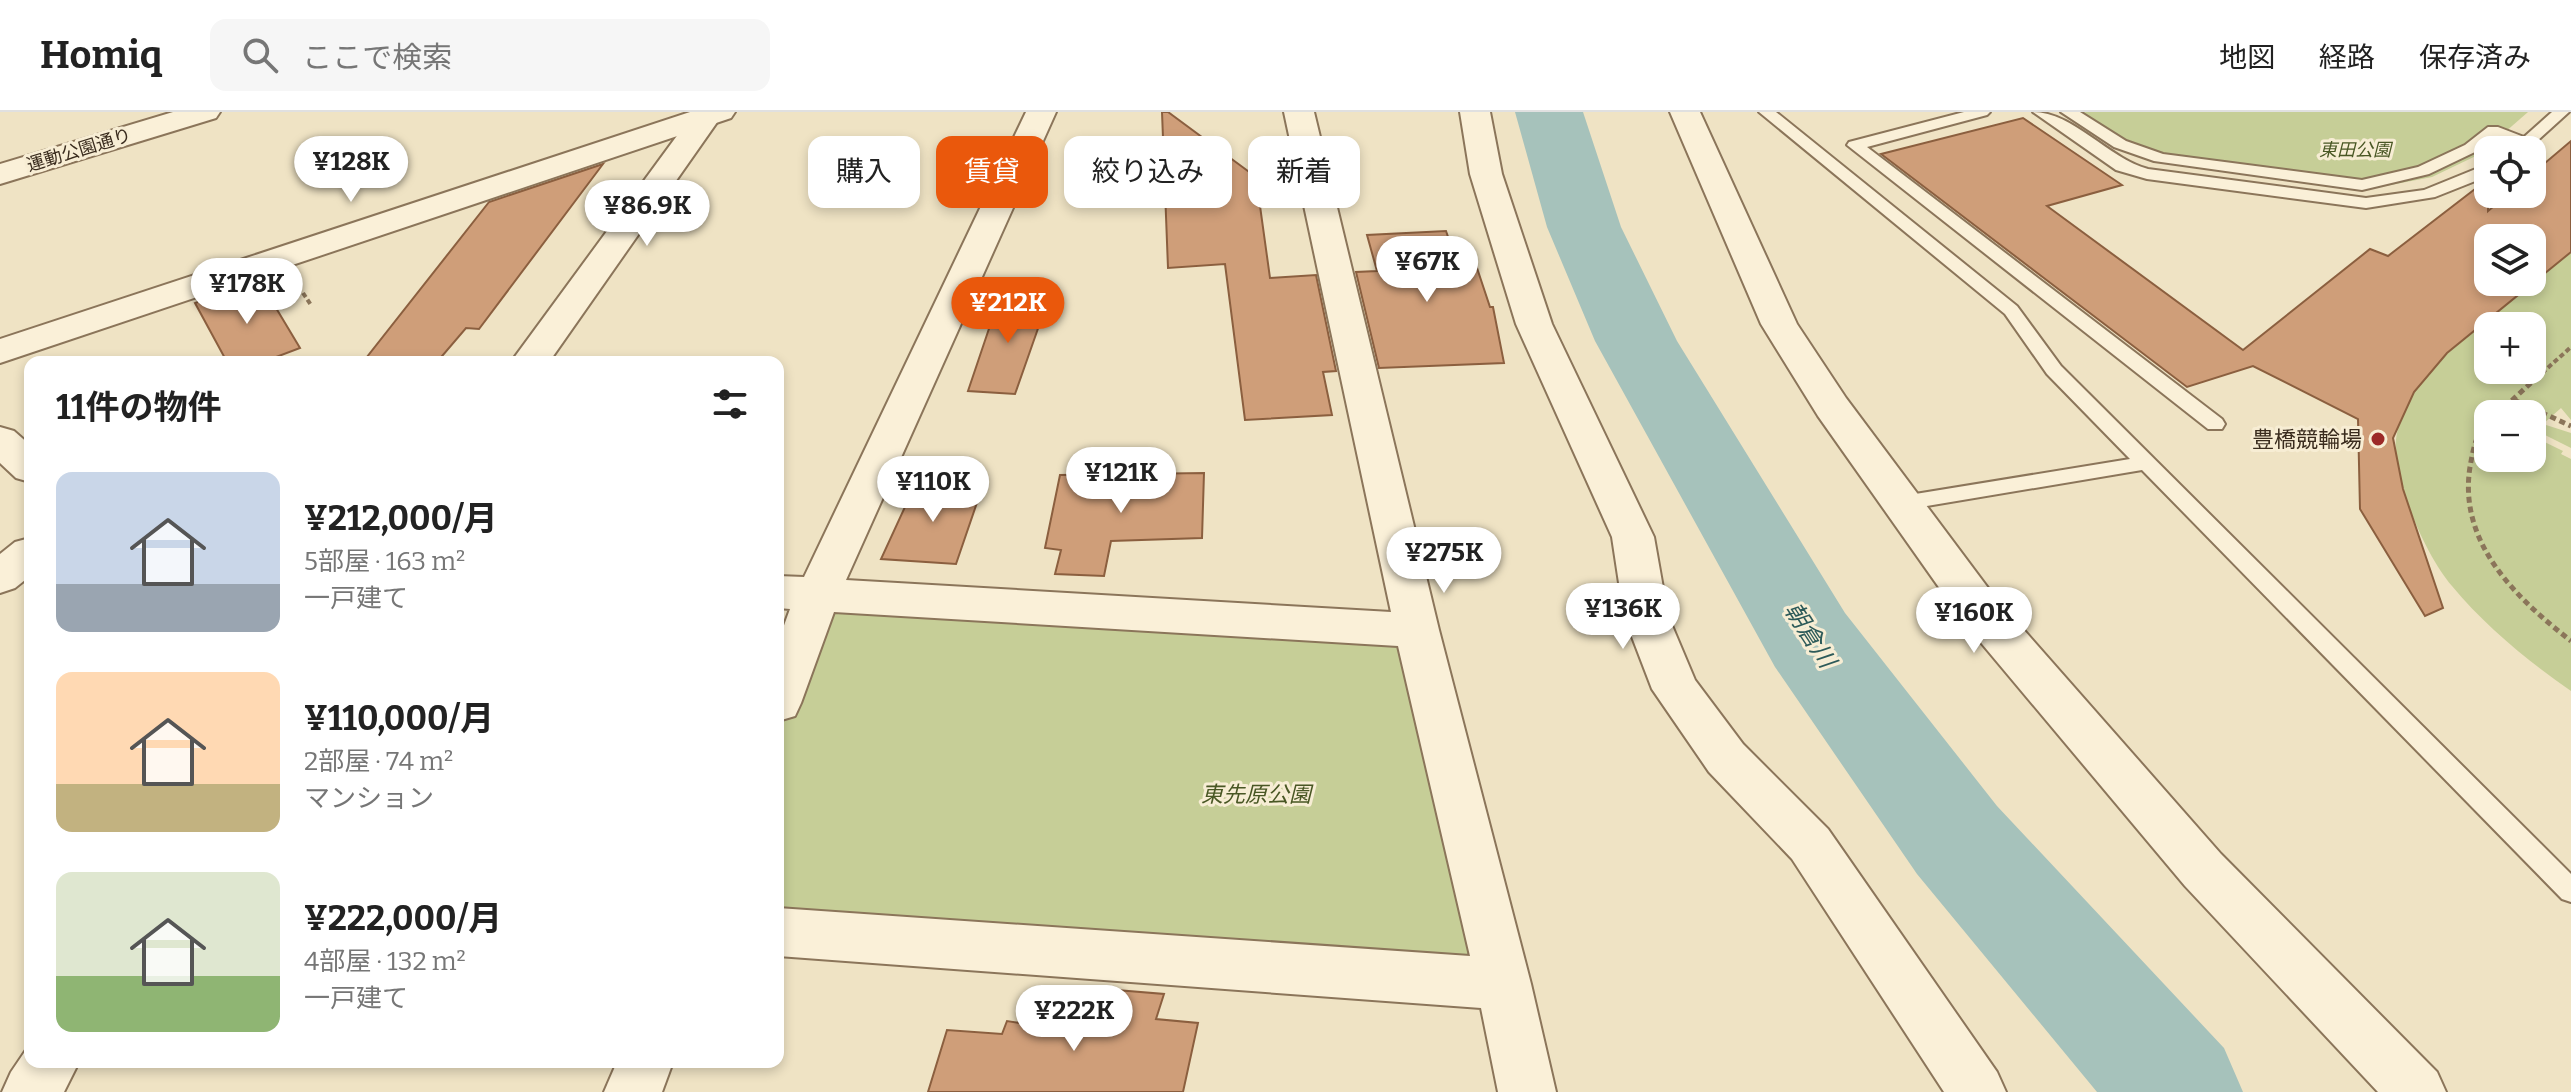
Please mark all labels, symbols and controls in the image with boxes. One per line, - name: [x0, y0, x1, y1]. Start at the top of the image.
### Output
- search box: [210, 19, 770, 91]
- text: Homiq: [40, 32, 162, 78]
- icon: search: [238, 33, 282, 77]
- text: ここで検索: [302, 40, 452, 76]
- text: 地図: [2219, 41, 2275, 74]
- text: 経路: [2319, 41, 2375, 74]
- text: 保存済み: [2419, 41, 2531, 74]
- street label: 運動公園通り: [24, 124, 134, 176]
- pin: ¥128K: [295, 136, 407, 204]
- chip: 購入: [808, 136, 920, 208]
- chip: 賃貸: [936, 136, 1048, 208]
- chip: 絞り込み: [1064, 136, 1232, 208]
- chip: 新着: [1248, 136, 1360, 208]
- map controls: [2474, 136, 2546, 472]
- button: locate: [2474, 136, 2546, 208]
- park label: 東田公園: [2319, 139, 2394, 161]
- text: ¥128K: [312, 146, 390, 177]
- pin: ¥86.9K: [582, 180, 712, 248]
- text: ¥86.9K: [603, 190, 691, 221]
- button: layers: [2474, 224, 2546, 296]
- pin: ¥67K: [1380, 236, 1474, 304]
- text: ¥67K: [1394, 246, 1460, 277]
- pin: ¥178K: [191, 258, 303, 326]
- text: ¥178K: [209, 268, 285, 299]
- pin: ¥212K: [952, 277, 1064, 345]
- text: ¥212K: [969, 287, 1047, 318]
- button: +: [2474, 312, 2546, 384]
- icon: filters: [708, 382, 752, 426]
- text: 11件の物件: [56, 387, 221, 428]
- button: −: [2474, 400, 2546, 472]
- place label: 豊橋競輪場: [2252, 426, 2362, 453]
- marker: 豊橋競輪場: [2369, 430, 2387, 448]
- pin: ¥121K: [1065, 447, 1177, 515]
- pin: ¥110K: [877, 456, 989, 524]
- text: ¥121K: [1084, 457, 1158, 488]
- text: ¥110K: [895, 466, 971, 497]
- text: ¥212,000/月: [304, 498, 498, 539]
- icon: home: [120, 504, 216, 600]
- pin: ¥275K: [1388, 527, 1500, 595]
- text: ¥275K: [1404, 537, 1484, 568]
- text: 5部屋 · 163 m²: [304, 546, 465, 577]
- text: 一戸建て: [304, 583, 408, 614]
- pin: ¥136K: [1567, 583, 1679, 651]
- pin: ¥160K: [1918, 587, 2030, 655]
- text: ¥136K: [1584, 593, 1662, 624]
- water label: 朝倉川: [1779, 597, 1843, 675]
- text: ¥160K: [1934, 597, 2014, 628]
- text: ¥110,000/月: [304, 698, 494, 739]
- icon: home: [120, 704, 216, 800]
- text: 2部屋 · 74 m²: [304, 746, 453, 777]
- park label: 東先原公園: [1201, 781, 1314, 808]
- text: マンション: [304, 783, 434, 814]
- text: ¥222,000/月: [304, 898, 502, 939]
- icon: home: [120, 904, 216, 1000]
- text: 4部屋 · 132 m²: [304, 946, 466, 977]
- text: 一戸建て: [304, 983, 408, 1014]
- pin: ¥222K: [1018, 985, 1130, 1053]
- text: ¥222K: [1034, 995, 1114, 1026]

